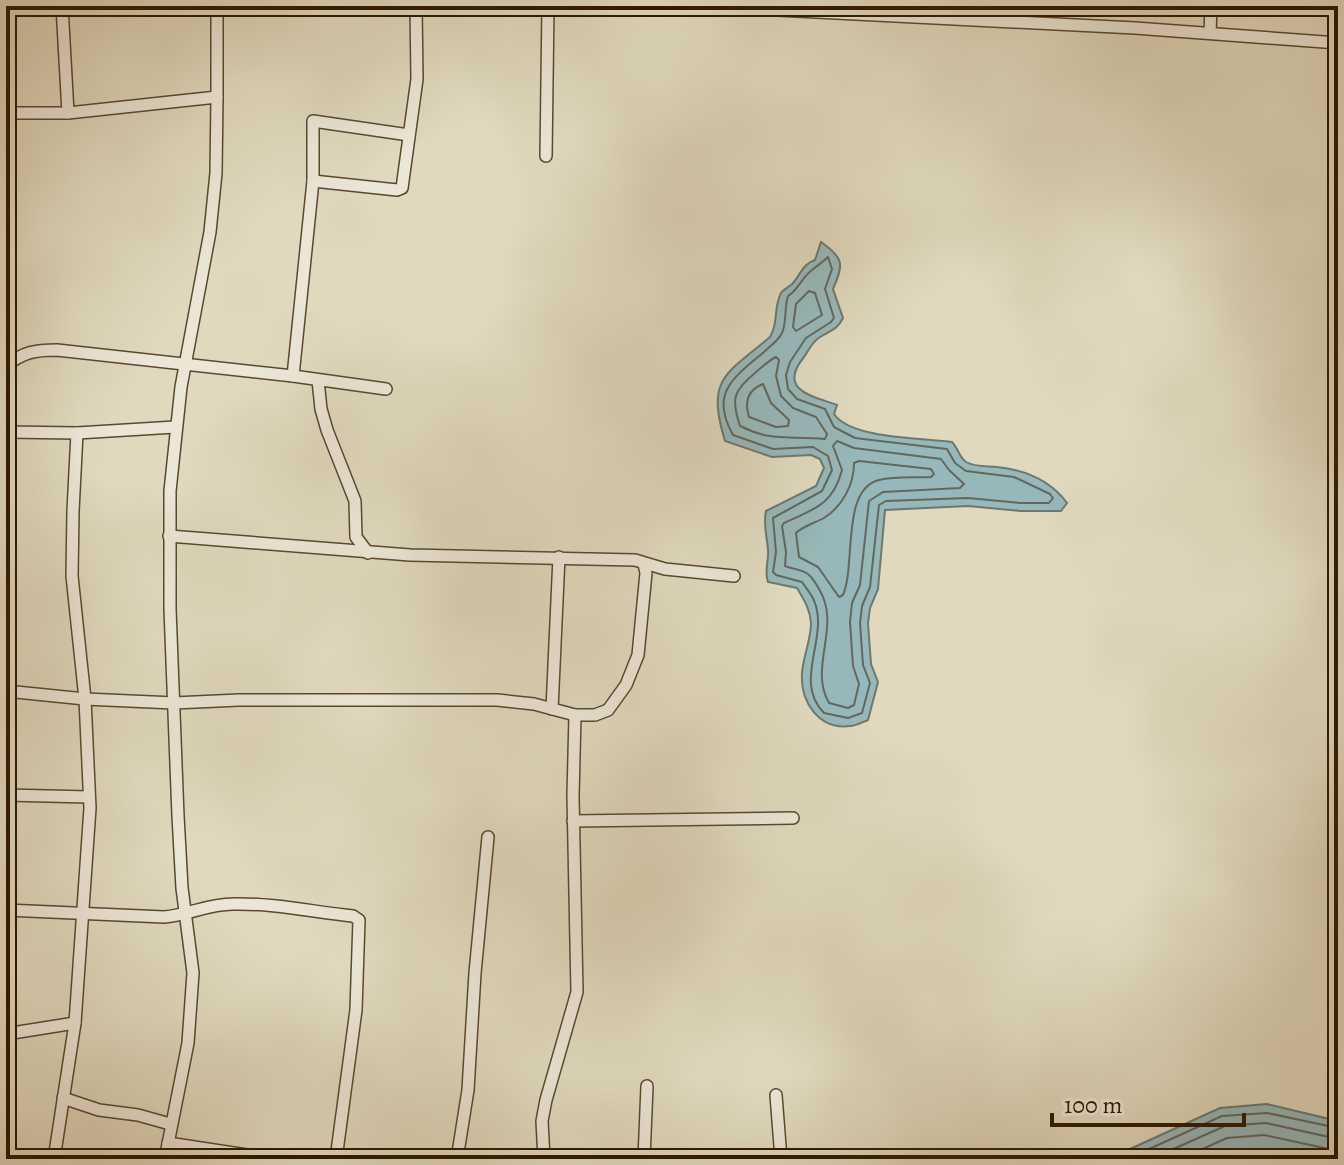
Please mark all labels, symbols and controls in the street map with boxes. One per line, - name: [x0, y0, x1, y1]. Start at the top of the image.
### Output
- scale bar: [1052, 1077, 1244, 1127]
- text: 100 m: [1064, 1089, 1123, 1121]

